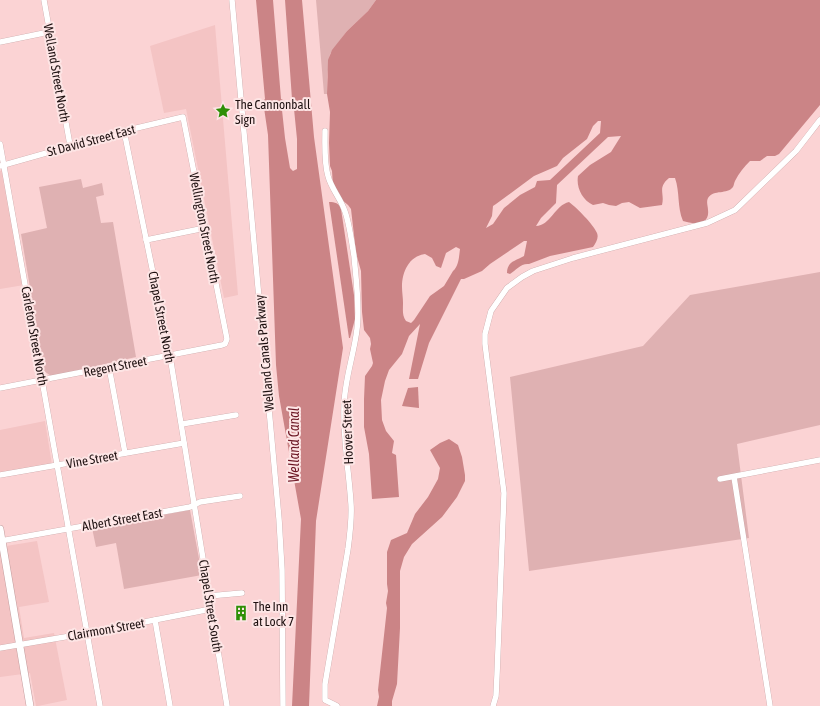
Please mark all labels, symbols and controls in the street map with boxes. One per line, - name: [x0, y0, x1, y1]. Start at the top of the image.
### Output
- street label: Welland Street North: [40, 23, 73, 124]
- place label: The Cannonball Sign: [235, 97, 311, 127]
- place icon: The Cannonball Sign: [214, 102, 232, 120]
- street label: St David Street East: [45, 121, 137, 159]
- street label: Wellington Street North: [186, 172, 223, 285]
- street label: Chapel Street North: [145, 270, 178, 364]
- street label: Carleton Street North: [18, 285, 51, 387]
- street label: Welland Canals Parkway: [252, 293, 277, 412]
- street label: Regent Street: [82, 353, 148, 380]
- street label: Hoover Street: [339, 399, 356, 465]
- water label: Welland Canal: [286, 407, 302, 482]
- street label: Vine Street: [65, 448, 119, 471]
- street label: Albert Street East: [81, 505, 164, 534]
- street label: Chapel Street South: [196, 559, 225, 654]
- place label: The Inn at Lock 7: [253, 599, 294, 629]
- building icon: The Inn at Lock 7: [232, 604, 250, 622]
- street label: Clairmont Street: [66, 615, 146, 644]

